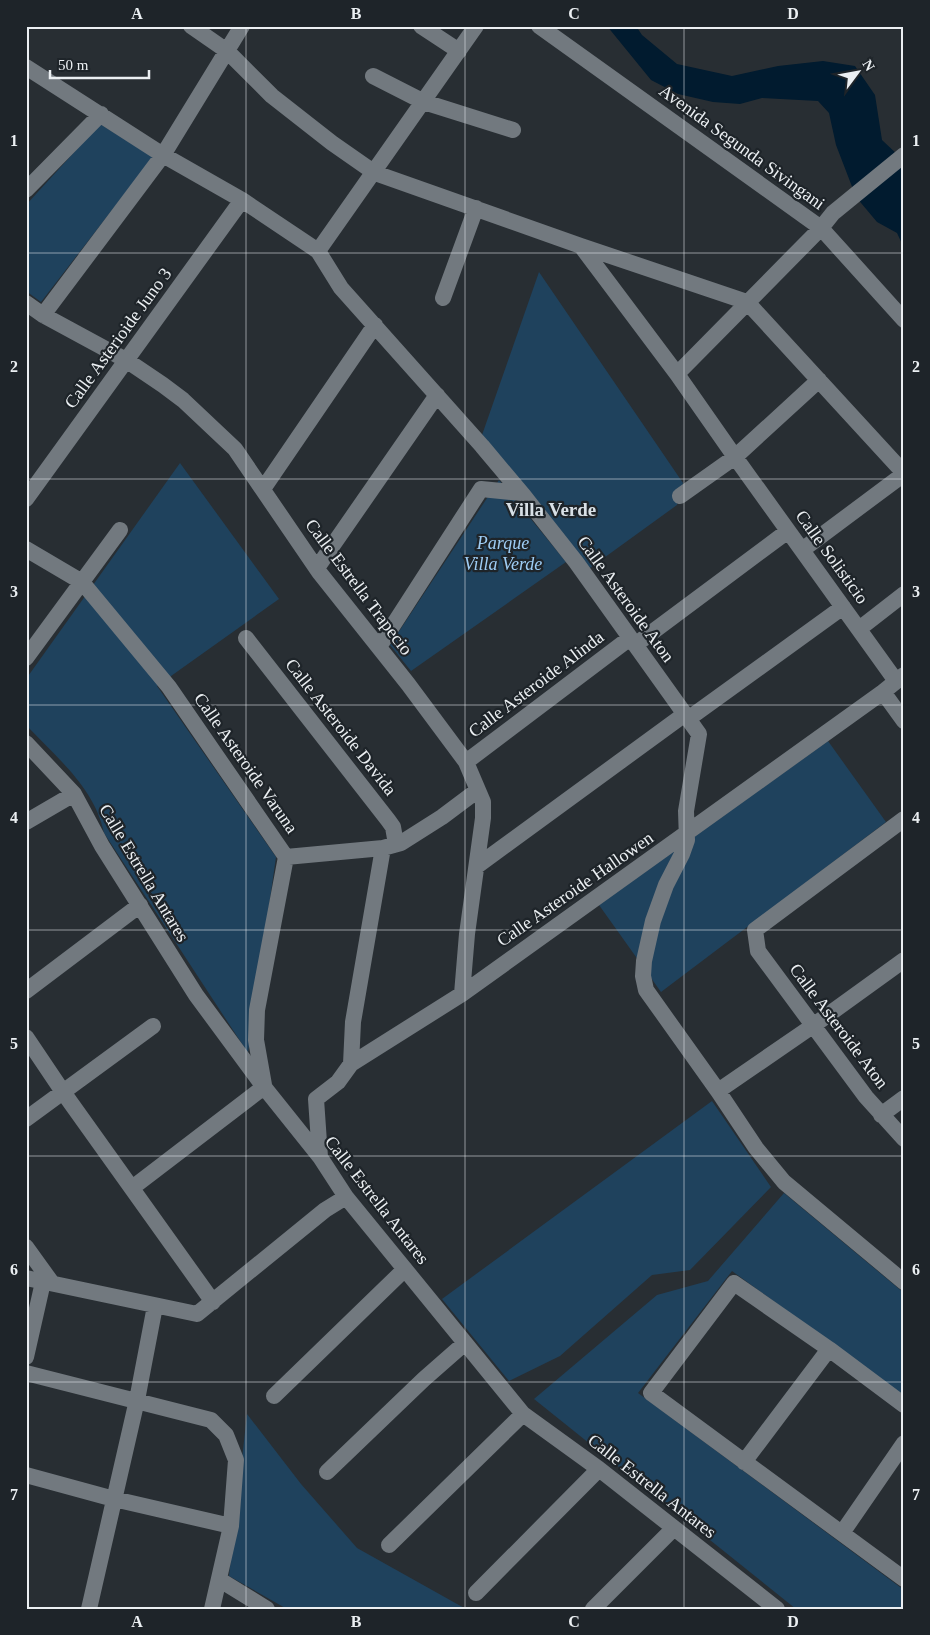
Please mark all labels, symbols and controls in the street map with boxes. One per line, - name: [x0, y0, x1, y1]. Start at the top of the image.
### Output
- text: A: [131, 5, 143, 22]
- text: B: [351, 5, 362, 22]
- text: C: [568, 5, 580, 22]
- text: D: [787, 5, 799, 22]
- scale bar: [50, 48, 149, 80]
- north arrow: [832, 48, 882, 98]
- text: 50 m: [58, 57, 89, 73]
- text: N: [860, 57, 878, 74]
- street label: Avenida Segunda Sivingani: [655, 80, 829, 214]
- text: 1: [10, 132, 18, 149]
- text: 1: [912, 132, 920, 149]
- street label: Calle Asterioide Juno 3: [60, 264, 176, 412]
- text: 2: [10, 358, 18, 375]
- text: 2: [912, 358, 920, 375]
- district label: Villa Verde: [506, 499, 596, 520]
- street label: Calle Solisticio: [791, 506, 873, 608]
- street label: Calle Estrella Trapecio: [301, 515, 417, 659]
- street label: Calle Asteroide Aton: [574, 532, 678, 666]
- park label: Parque Villa Verde: [464, 533, 542, 574]
- text: 3: [10, 583, 18, 600]
- text: 3: [912, 583, 920, 600]
- street label: Calle Asteroide Alinda: [465, 627, 608, 741]
- street label: Calle Asteroide Davida: [281, 655, 401, 799]
- street label: Calle Asteroide Varuna: [190, 689, 302, 837]
- street label: Calle Estrella Antares: [95, 801, 193, 945]
- text: 4: [10, 809, 18, 826]
- text: 4: [912, 809, 920, 826]
- street label: Calle Asteroide Hallowen: [493, 827, 657, 951]
- street label: Calle Asteroide Aton: [786, 960, 892, 1092]
- text: 5: [10, 1035, 18, 1052]
- text: 5: [912, 1035, 920, 1052]
- street label: Calle Estrella Antares: [321, 1132, 433, 1268]
- text: 6: [10, 1261, 18, 1278]
- text: 6: [912, 1261, 920, 1278]
- street label: Calle Estrella Antares: [584, 1430, 720, 1542]
- text: 7: [10, 1486, 18, 1503]
- text: 7: [912, 1486, 920, 1503]
- text: A: [131, 1613, 143, 1630]
- text: B: [351, 1613, 362, 1630]
- text: C: [568, 1613, 580, 1630]
- text: D: [787, 1613, 799, 1630]

